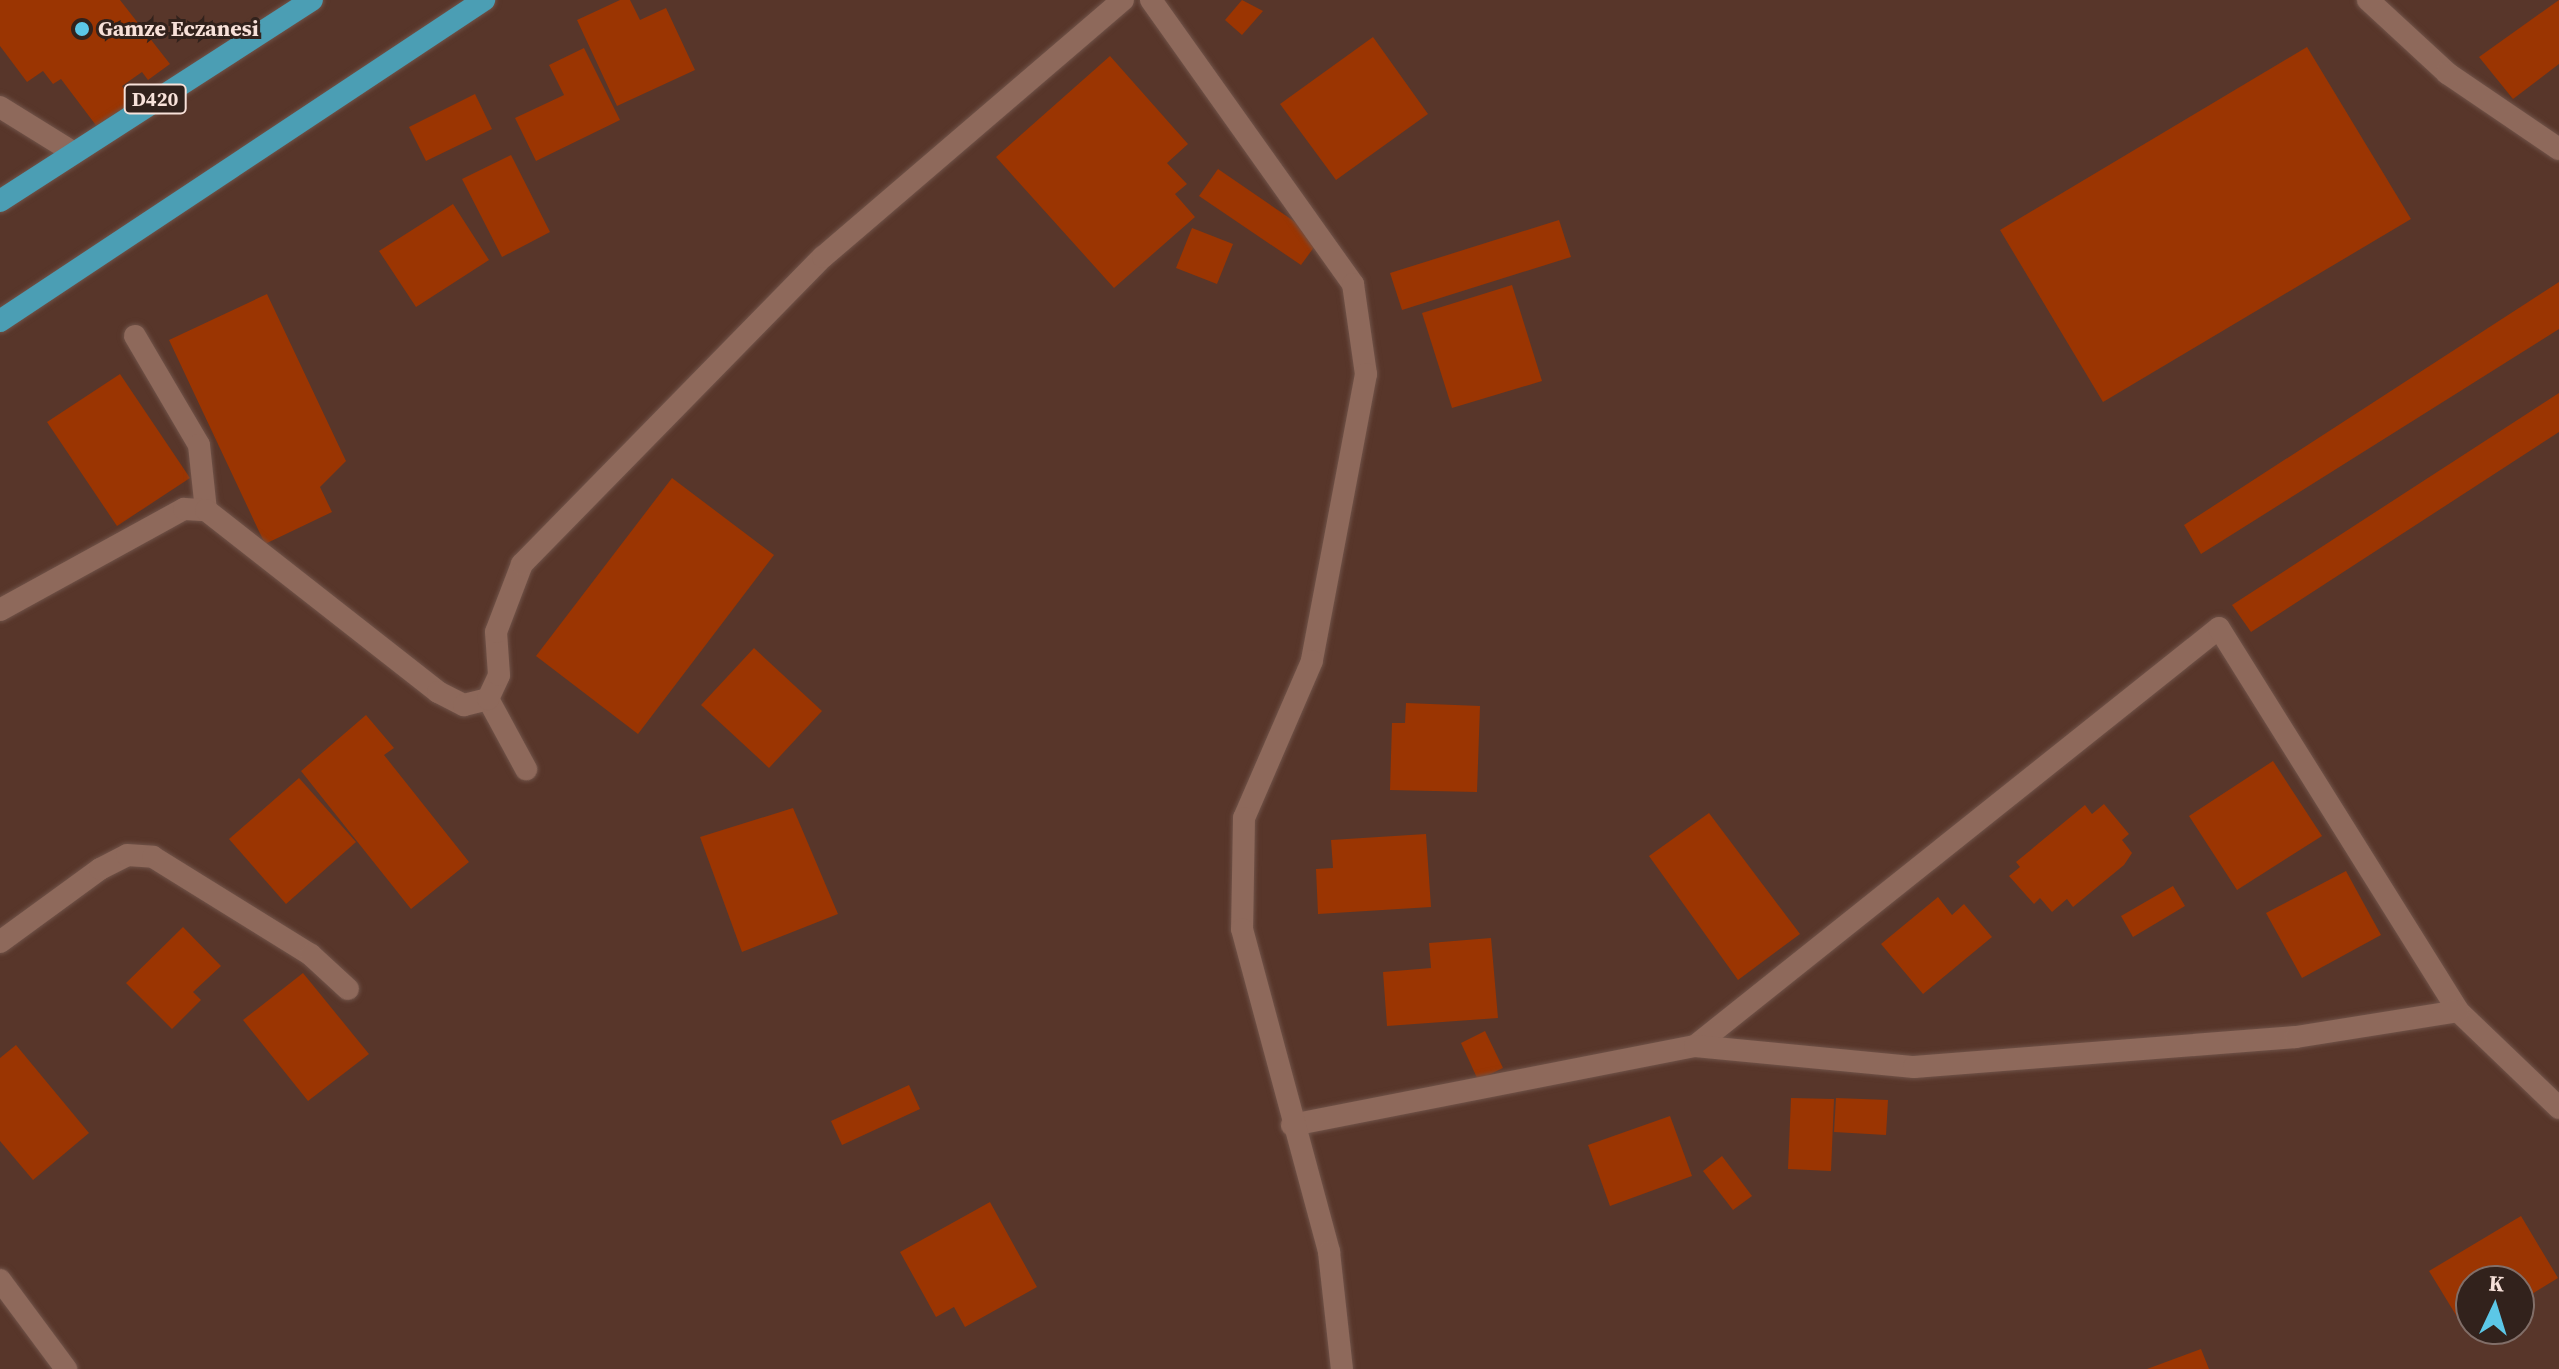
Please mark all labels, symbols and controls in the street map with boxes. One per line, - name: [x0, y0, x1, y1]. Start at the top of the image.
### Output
- place label: Gamze Eczanesi: [98, 16, 259, 42]
- marker: Gamze Eczanesi: [73, 20, 91, 38]
- road number: D420: [123, 83, 187, 115]
- north arrow: [2455, 1265, 2535, 1345]
- text: K: [2488, 1268, 2505, 1299]

